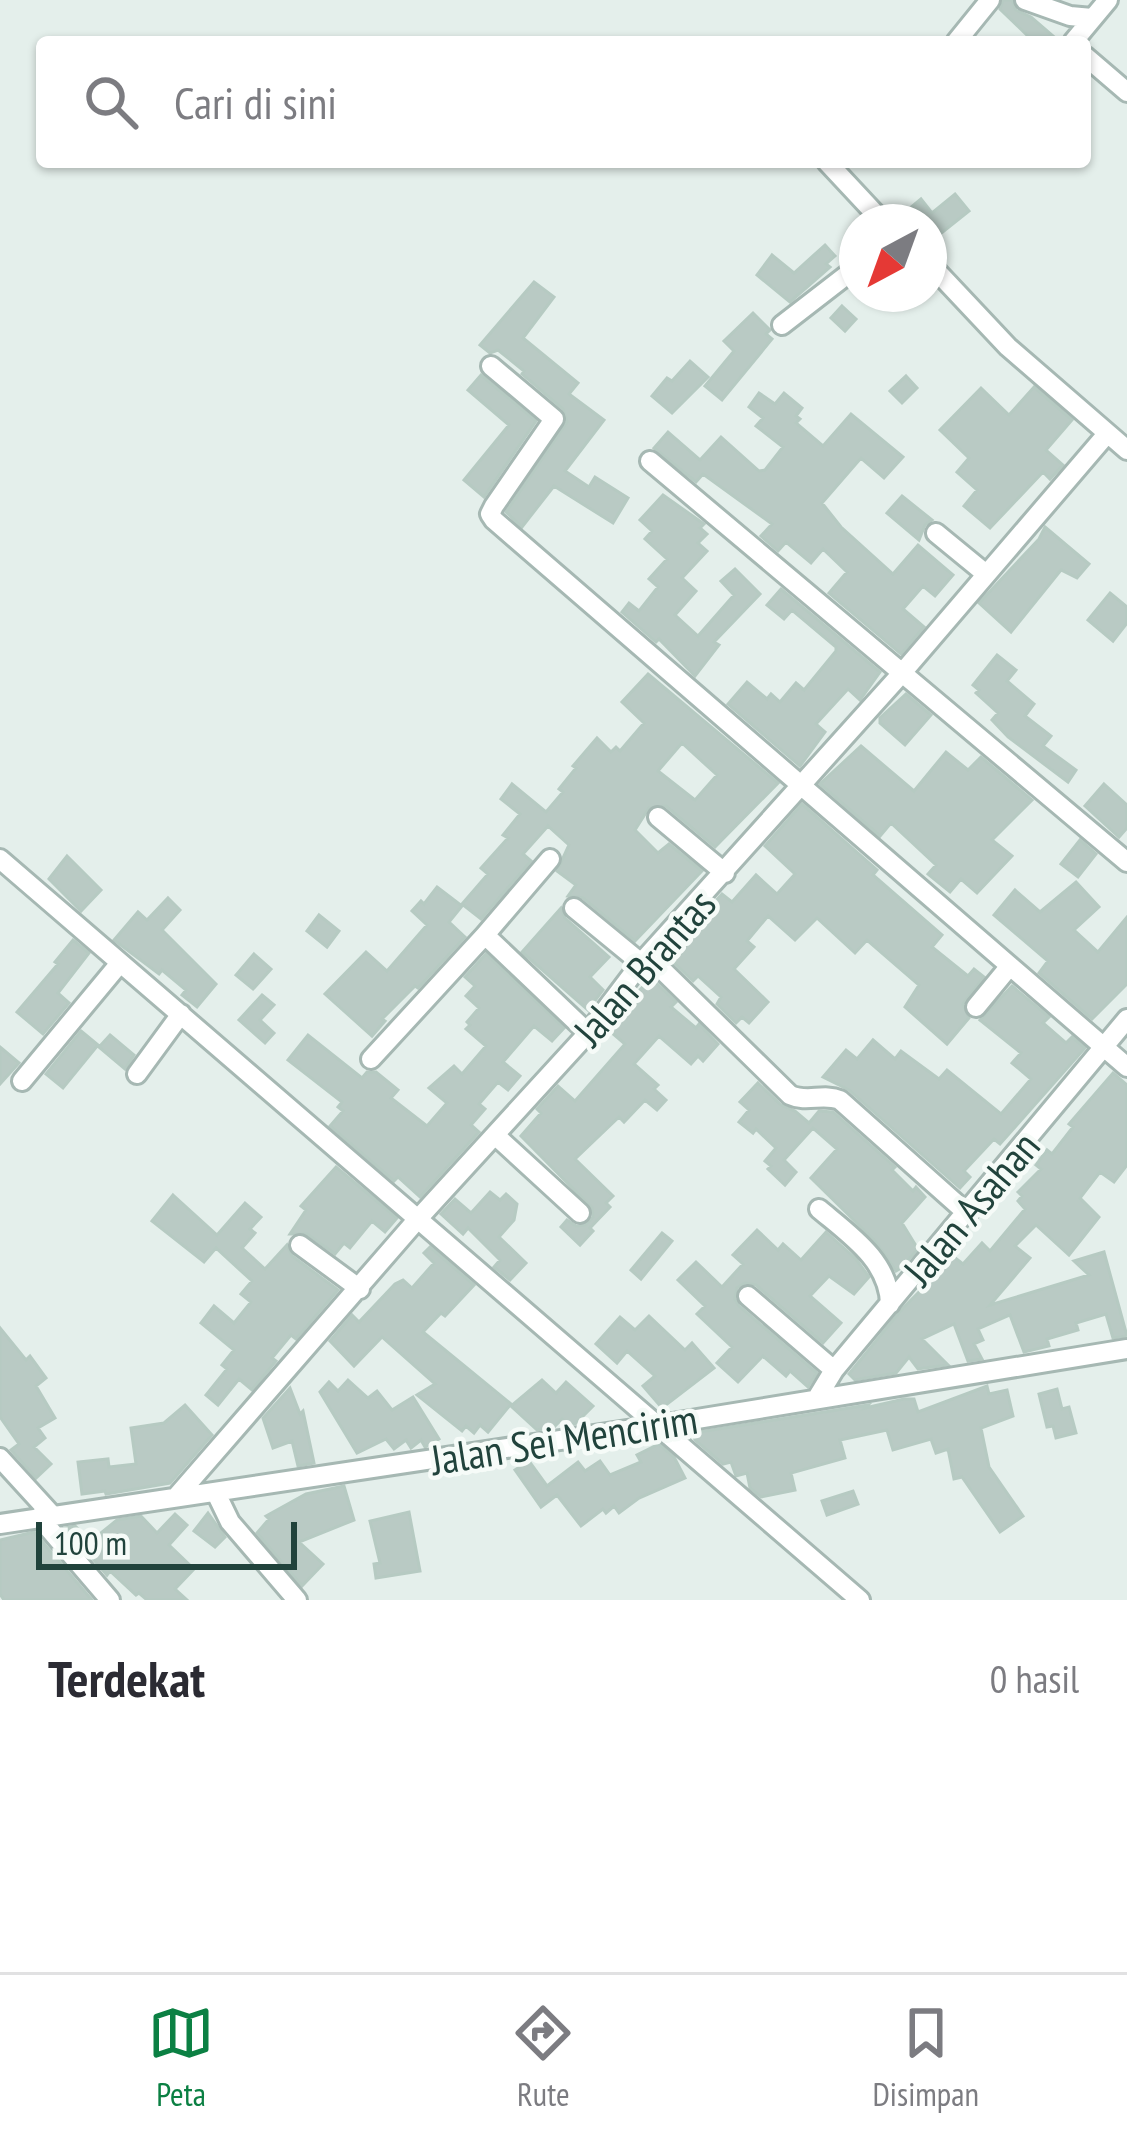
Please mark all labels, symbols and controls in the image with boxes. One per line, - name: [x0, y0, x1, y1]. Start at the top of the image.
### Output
- search box: [36, 36, 1091, 168]
- icon: search: [78, 69, 144, 135]
- text: Cari di sini: [174, 73, 337, 131]
- north arrow: [839, 204, 947, 312]
- street label: Jalan Brantas: [560, 877, 727, 1058]
- street label: Jalan Asahan: [889, 1120, 1051, 1298]
- street label: Jalan Sei Mencirim: [425, 1391, 701, 1487]
- scale bar: [36, 1516, 297, 1569]
- text: 100 m: [54, 1521, 127, 1564]
- text: Terdekat: [48, 1645, 205, 1711]
- text: 0 hasil: [990, 1653, 1079, 1704]
- tab: Peta: [148, 2000, 214, 2115]
- tab: Rute: [510, 2000, 576, 2115]
- tab: Disimpan: [873, 2000, 979, 2115]

